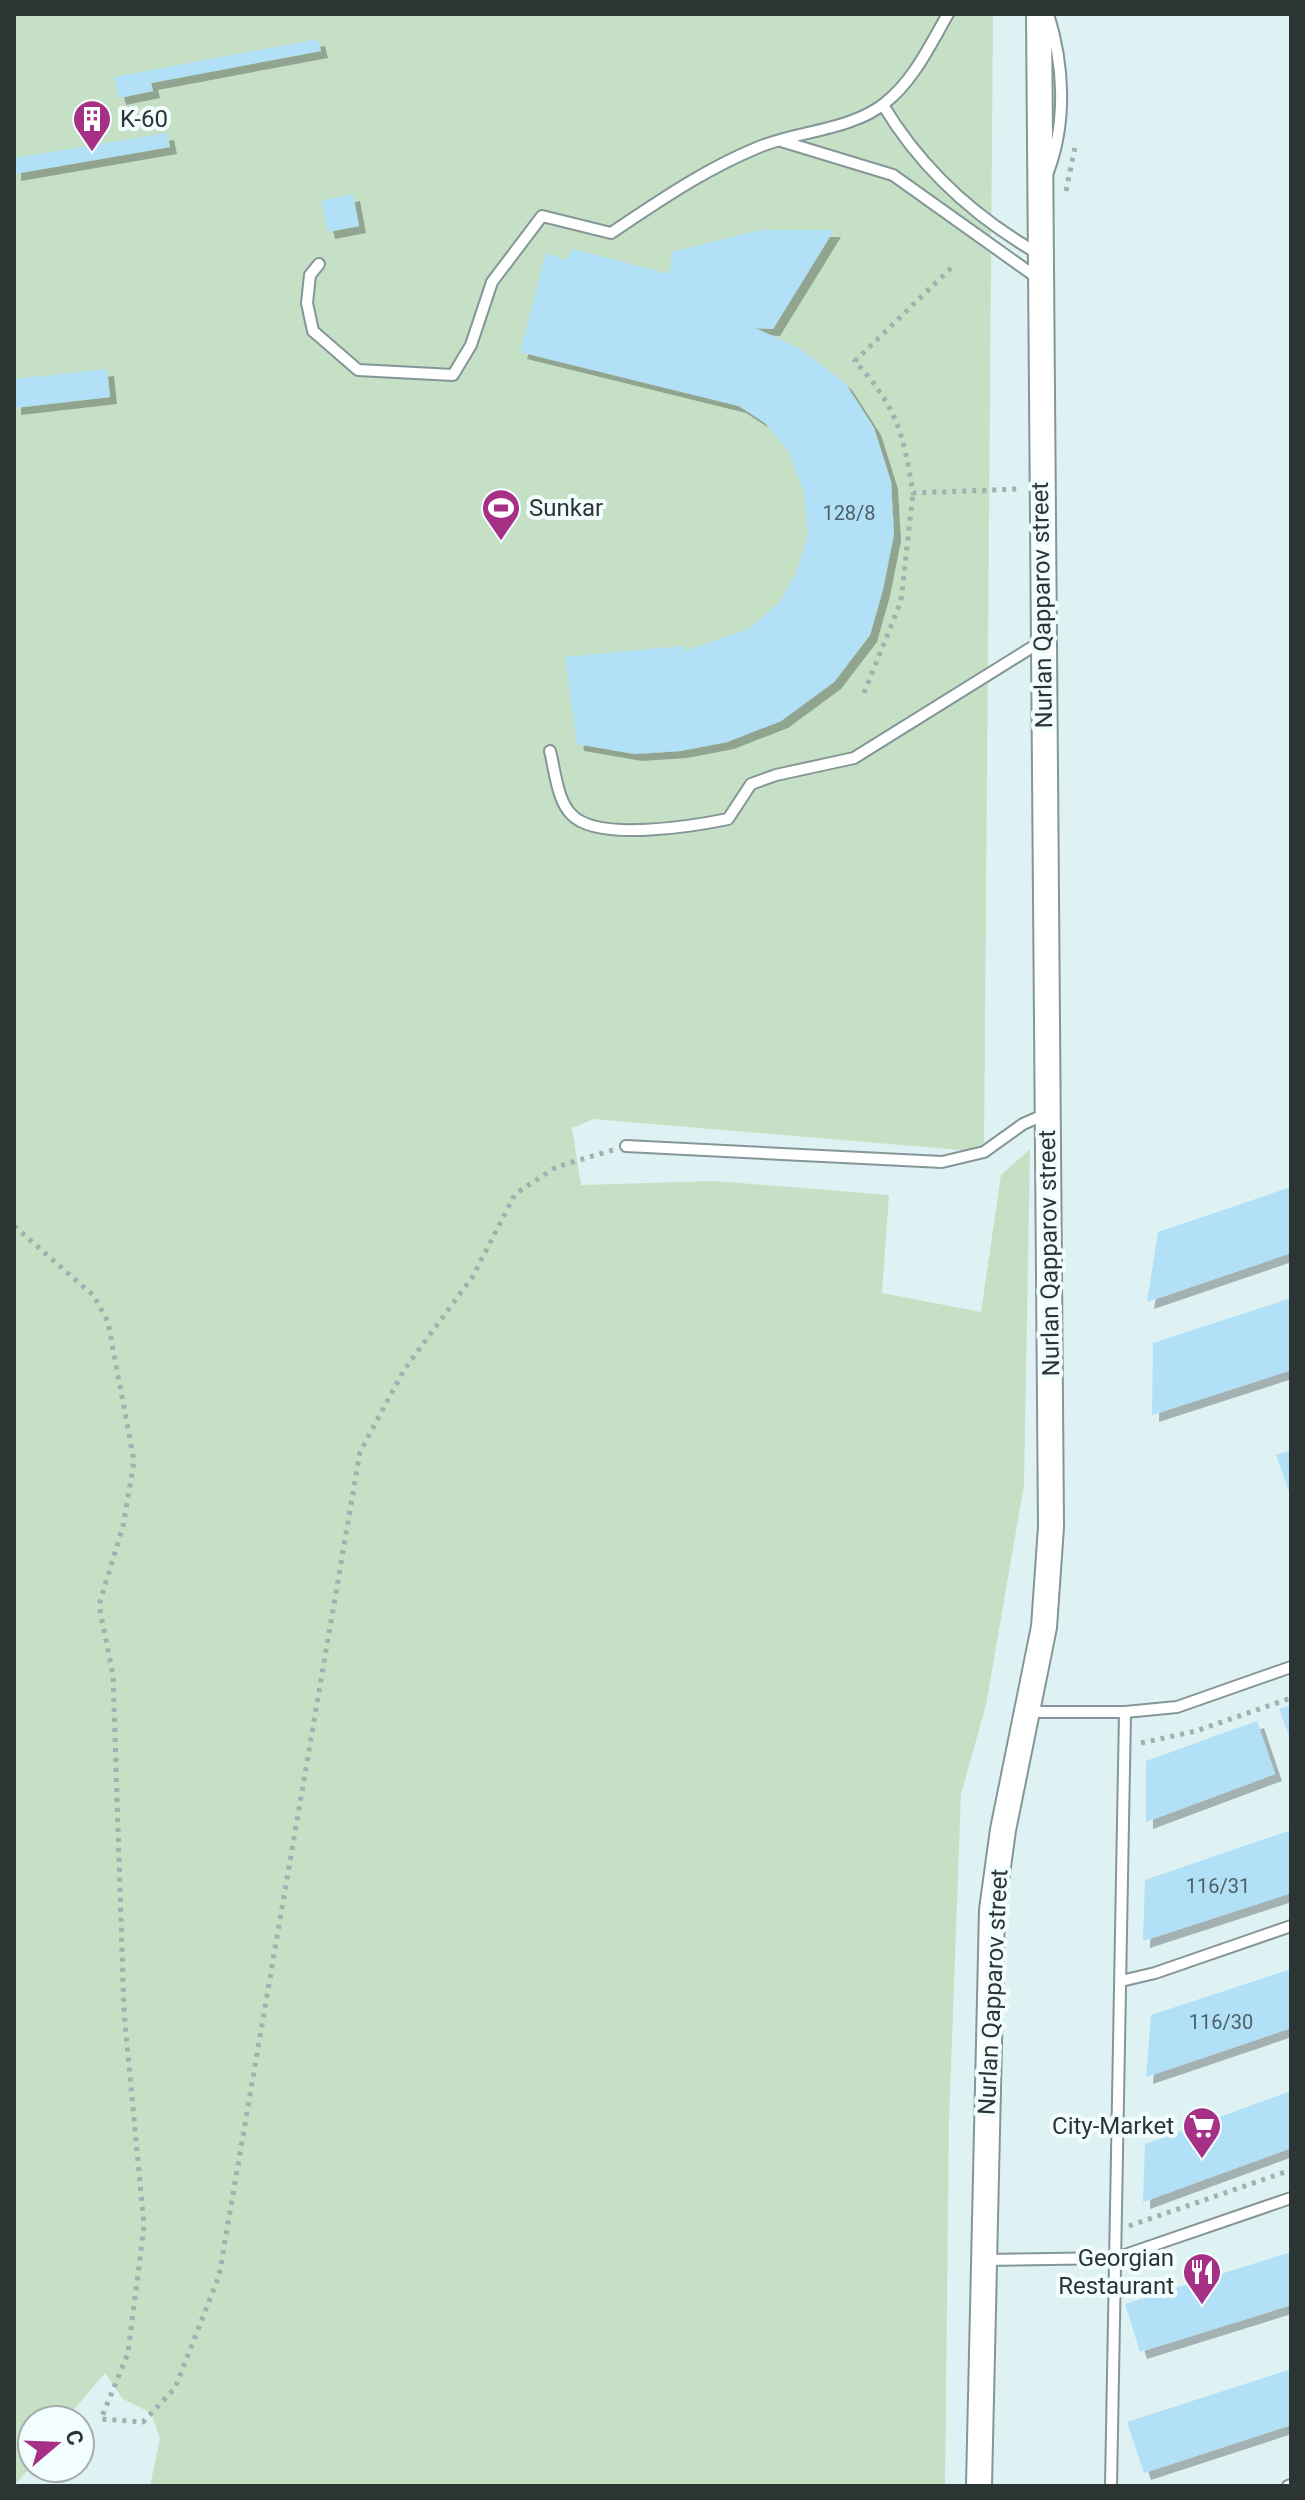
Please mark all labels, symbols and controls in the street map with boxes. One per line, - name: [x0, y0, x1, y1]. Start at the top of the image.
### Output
- building icon: K-60: [71, 98, 113, 153]
- place label: K-60: [120, 105, 168, 133]
- street label: Nurlan Qapparov street: [1026, 481, 1058, 729]
- sports icon: Sunkar: [480, 487, 522, 542]
- place label: Sunkar: [529, 494, 603, 522]
- house number: 128/8: [822, 501, 876, 525]
- street label: Nurlan Qapparov street: [1033, 1129, 1065, 1377]
- street label: Nurlan Qapparov street: [973, 1868, 1013, 2116]
- house number: 116/31: [1186, 1874, 1250, 1898]
- house number: 116/30: [1189, 2010, 1253, 2034]
- supermarket icon: City-Market: [1181, 2105, 1223, 2160]
- place label: City-Market: [1052, 2112, 1174, 2140]
- place label: Georgian Restaurant: [1058, 2244, 1174, 2300]
- restaurant icon: Georgian Restaurant: [1181, 2251, 1223, 2306]
- north arrow: [16, 2404, 96, 2484]
- text: С: [60, 2427, 89, 2449]

